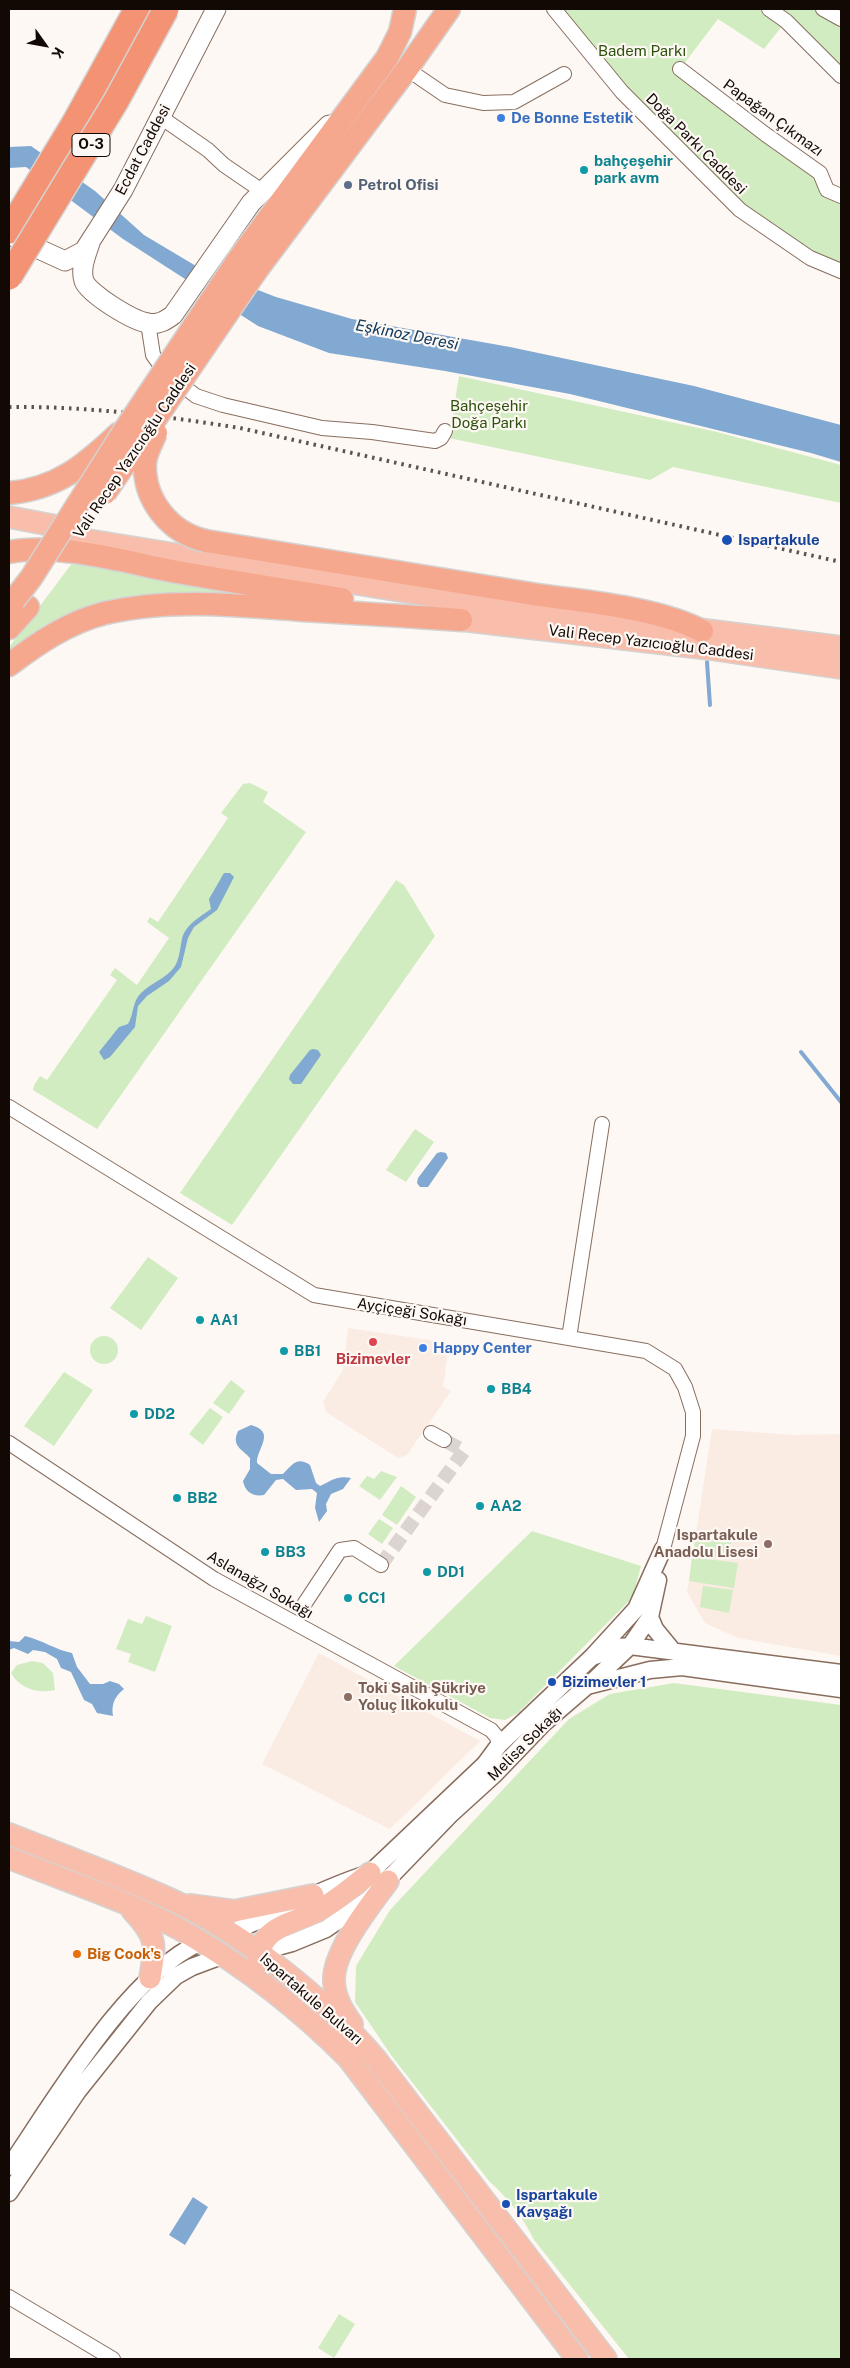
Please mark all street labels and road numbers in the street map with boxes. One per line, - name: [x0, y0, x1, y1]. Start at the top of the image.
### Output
- street label: Papağan Çıkmazı: [720, 76, 826, 160]
- street label: Doğa Parkı Caddesi: [642, 90, 750, 198]
- street label: Ecdat Caddesi: [112, 102, 174, 198]
- road number: O-3: [72, 134, 110, 156]
- street label: Vali Recep Yazıcıoğlu Caddesi: [70, 360, 200, 542]
- street label: Vali Recep Yazıcıoğlu Caddesi: [547, 621, 755, 665]
- street label: Ayçiçeği Sokağı: [356, 1294, 468, 1330]
- street label: Aslanağzı Sokağı: [204, 1547, 316, 1623]
- street label: Melisa Sokağı: [484, 1703, 566, 1785]
- street label: Ispartakule Bulvarı: [256, 1949, 366, 2049]

